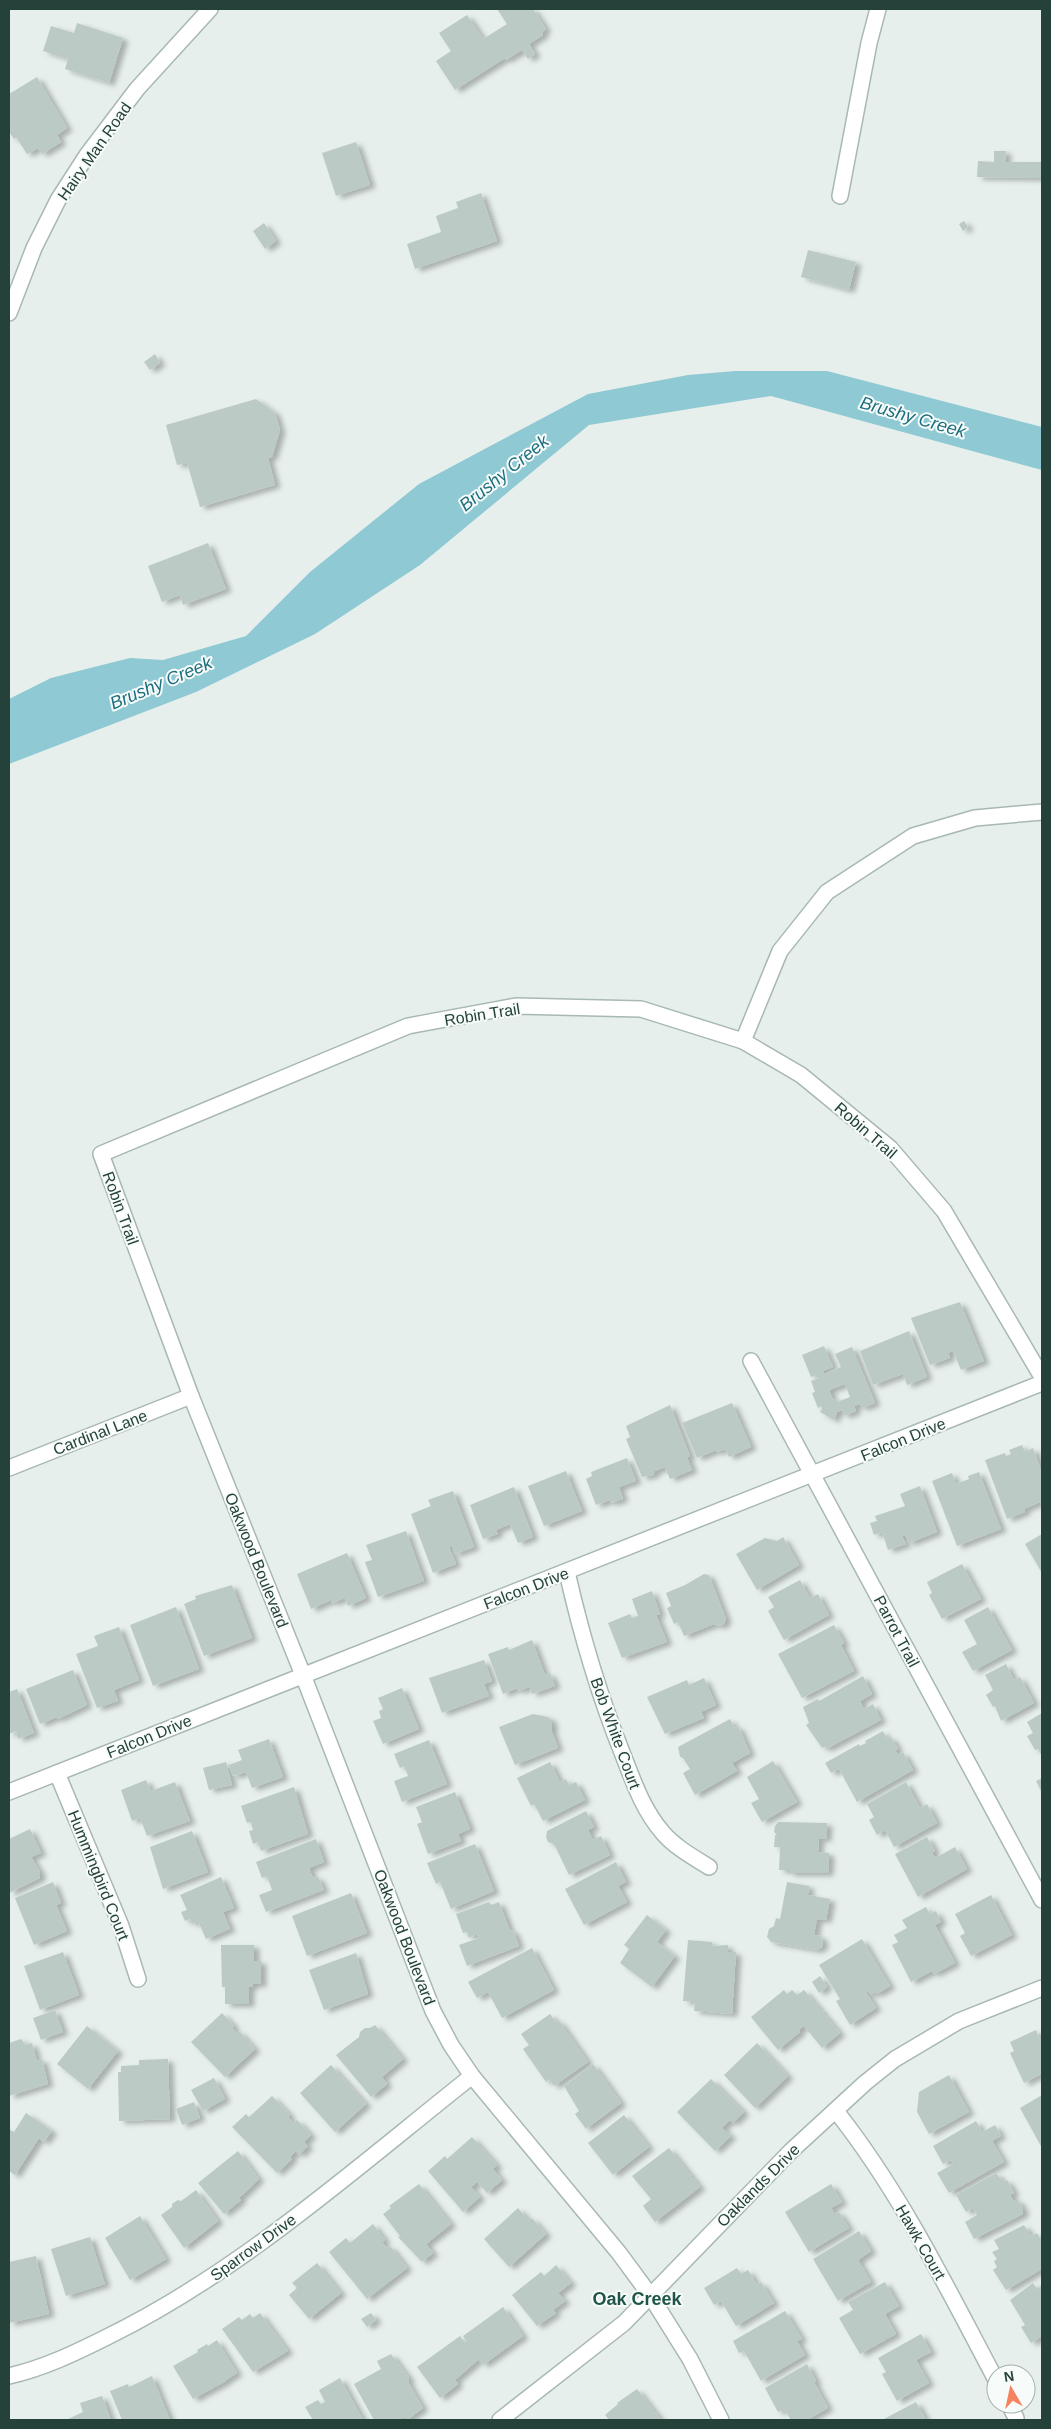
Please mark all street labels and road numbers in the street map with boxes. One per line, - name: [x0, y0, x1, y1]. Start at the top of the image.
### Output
- street label: Hairy Man Road: [54, 99, 135, 204]
- street label: Robin Trail: [443, 1000, 521, 1029]
- street label: Robin Trail: [831, 1099, 900, 1162]
- street label: Robin Trail: [99, 1169, 142, 1247]
- street label: Cardinal Lane: [51, 1407, 150, 1458]
- street label: Falcon Drive: [858, 1415, 948, 1464]
- street label: Oakwood Boulevard: [222, 1490, 291, 1630]
- street label: Falcon Drive: [481, 1564, 571, 1612]
- street label: Parrot Trail: [871, 1593, 922, 1670]
- street label: Bob White Court: [587, 1675, 644, 1792]
- street label: Falcon Drive: [104, 1712, 194, 1761]
- street label: Hummingbird Court: [65, 1808, 133, 1943]
- street label: Oakwood Boulevard: [371, 1867, 438, 2007]
- street label: Oaklands Drive: [714, 2141, 803, 2230]
- street label: Hawk Court: [892, 2202, 949, 2283]
- street label: Sparrow Drive: [207, 2211, 299, 2284]

